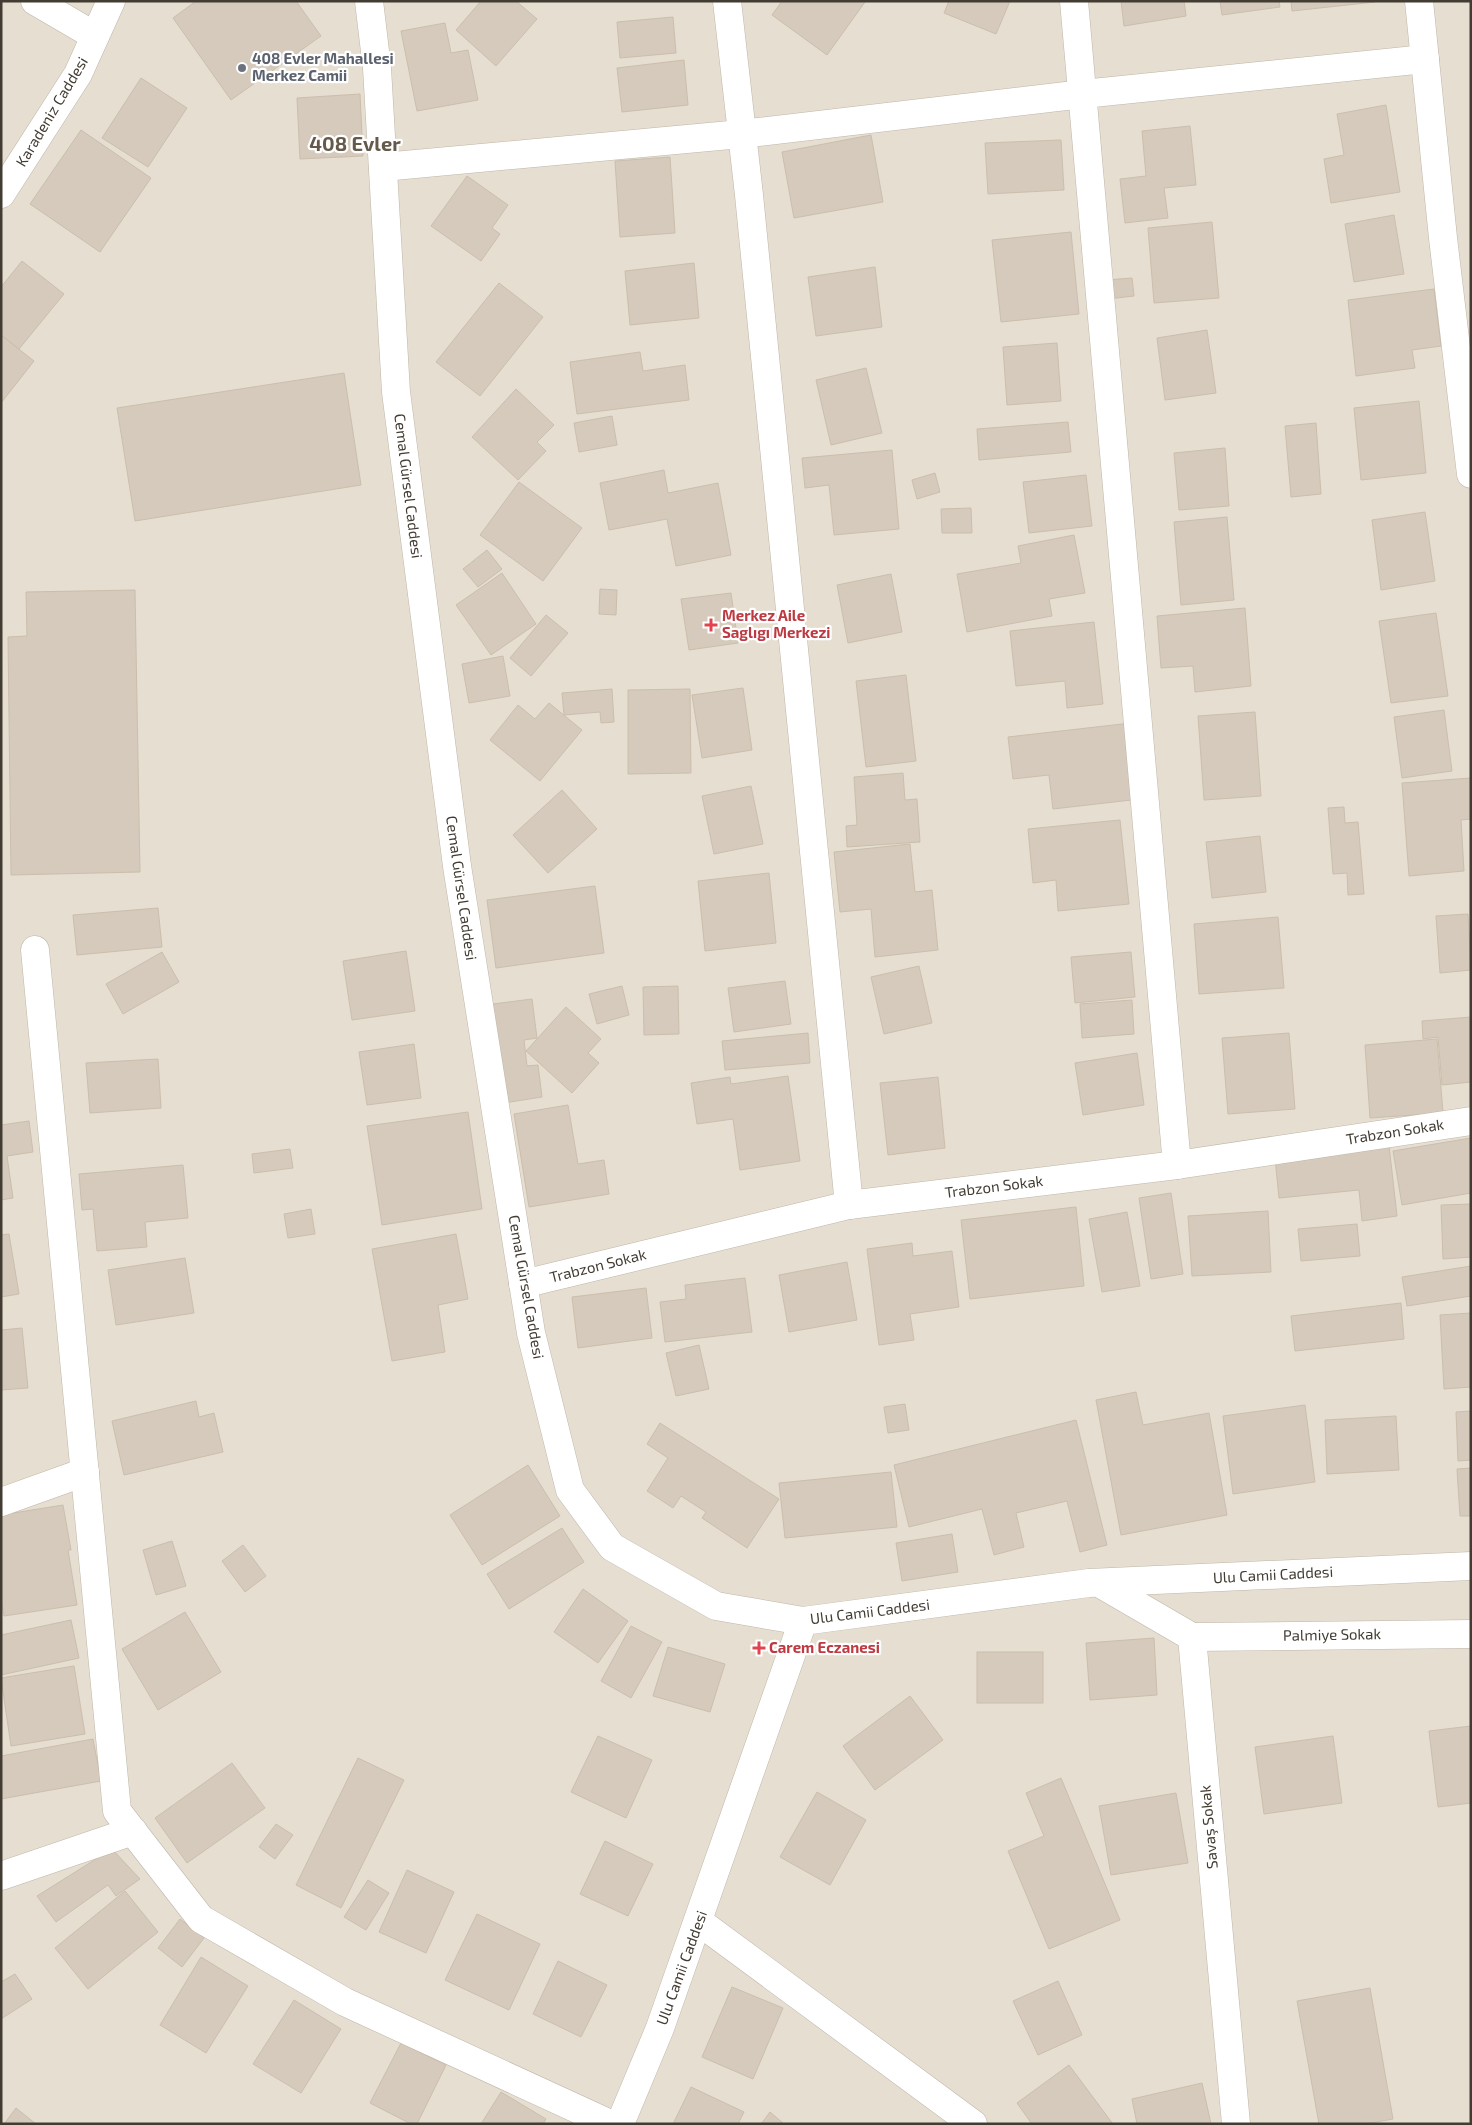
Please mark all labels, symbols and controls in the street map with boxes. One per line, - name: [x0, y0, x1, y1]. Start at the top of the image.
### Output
- place label: 408 Evler Mahallesi Merkez Camii: [252, 49, 394, 84]
- street label: Karadeniz Caddesi: [11, 53, 91, 170]
- marker: 408 Evler Mahallesi Merkez Camii: [236, 62, 248, 74]
- district label: 408 Evler: [309, 131, 401, 155]
- street label: Cemal Gürsel Caddesi: [391, 412, 427, 559]
- place label: Merkez Aile Saglıgı Merkezi: [722, 606, 830, 641]
- marker: Merkez Aile Saglıgı Merkezi: [704, 618, 718, 632]
- street label: Cemal Gürsel Caddesi: [443, 814, 481, 961]
- street label: Trabzon Sokak: [1345, 1114, 1445, 1148]
- street label: Trabzon Sokak: [944, 1171, 1044, 1201]
- street label: Cemal Gürsel Caddesi: [505, 1213, 549, 1360]
- street label: Trabzon Sokak: [548, 1244, 648, 1286]
- street label: Ulu Camii Caddesi: [1212, 1562, 1334, 1586]
- street label: Ulu Camii Caddesi: [809, 1595, 931, 1627]
- street label: Palmiye Sokak: [1283, 1624, 1382, 1644]
- place label: Carem Eczanesi: [769, 1638, 880, 1656]
- marker: Carem Eczanesi: [753, 1642, 765, 1654]
- street label: Savaş Sokak: [1195, 1784, 1222, 1870]
- street label: Ulu Camii Caddesi: [652, 1908, 710, 2027]

